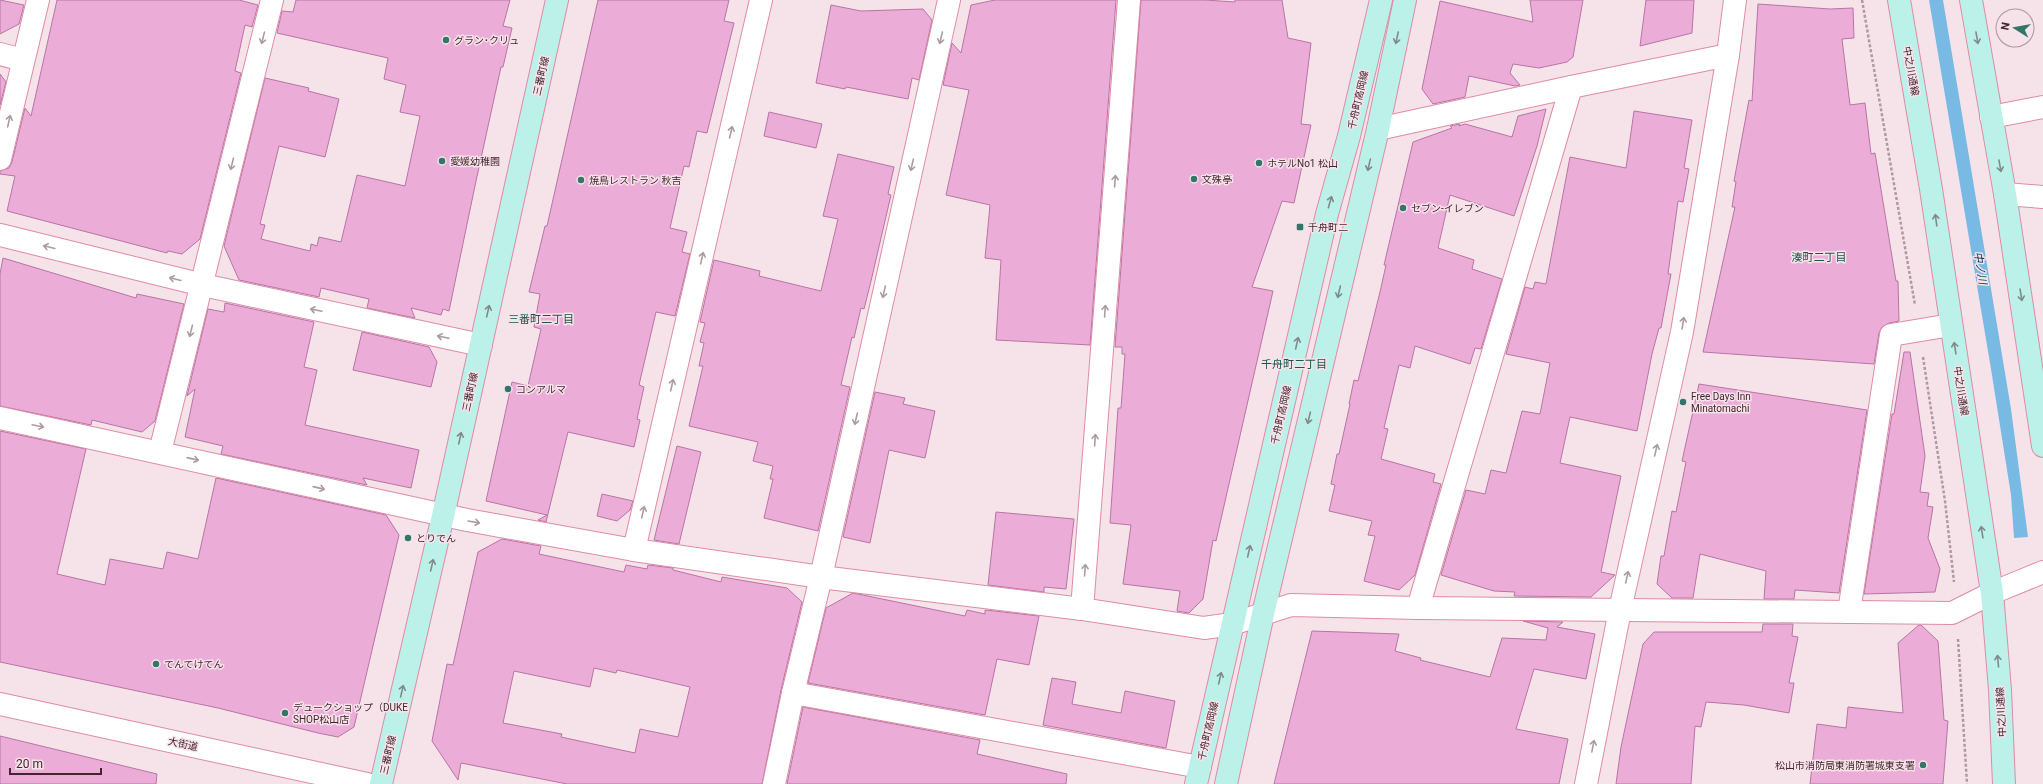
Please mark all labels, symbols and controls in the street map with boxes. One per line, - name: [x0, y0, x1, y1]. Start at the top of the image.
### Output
- north arrow: [1995, 8, 2035, 48]
- text: N: [1999, 21, 2013, 31]
- one-way arrow: [259, 31, 266, 44]
- one-way arrow: [936, 31, 944, 44]
- one-way arrow: [1393, 31, 1401, 44]
- one-way arrow: [1974, 32, 1982, 45]
- marker: グラン･クリュ: [441, 35, 451, 45]
- place label: グラン･クリュ: [454, 35, 519, 46]
- street label: 中之川通線: [1901, 45, 1921, 97]
- street label: 三番町線: [531, 55, 551, 97]
- street label: 千舟町高岡線: [1346, 70, 1370, 130]
- one-way arrow: [5, 115, 13, 128]
- one-way arrow: [728, 125, 735, 138]
- marker: 愛媛幼稚園: [437, 156, 447, 166]
- place label: 愛媛幼稚園: [450, 156, 500, 167]
- one-way arrow: [228, 157, 236, 170]
- one-way arrow: [908, 158, 916, 171]
- marker: ホテルNo1 松山: [1254, 158, 1264, 168]
- place label: ホテルNo1 松山: [1267, 158, 1338, 169]
- one-way arrow: [1365, 158, 1373, 171]
- one-way arrow: [1996, 160, 2004, 173]
- marker: 文殊亭: [1189, 174, 1199, 184]
- place label: 文殊亭: [1202, 174, 1232, 185]
- marker: 焼鳥レストラン 秋吉: [576, 175, 586, 185]
- place label: 焼鳥レストラン 秋吉: [589, 175, 681, 186]
- one-way arrow: [1111, 175, 1118, 188]
- one-way arrow: [1327, 196, 1334, 209]
- marker: セブン-イレブン: [1398, 203, 1408, 213]
- place label: セブン-イレブン: [1411, 203, 1484, 214]
- one-way arrow: [1932, 214, 1940, 227]
- marker: 千舟町二: [1295, 222, 1305, 232]
- place label: 千舟町二: [1308, 222, 1348, 233]
- one-way arrow: [43, 243, 56, 251]
- district label: 湊町二丁目: [1792, 251, 1847, 264]
- water label: 中ノ川: [1971, 251, 1989, 286]
- one-way arrow: [698, 252, 706, 265]
- one-way arrow: [169, 274, 182, 282]
- one-way arrow: [880, 285, 888, 298]
- one-way arrow: [1335, 285, 1343, 298]
- one-way arrow: [2017, 288, 2025, 301]
- one-way arrow: [309, 305, 322, 313]
- one-way arrow: [485, 305, 493, 318]
- one-way arrow: [1101, 305, 1108, 318]
- district label: 三番町二丁目: [508, 313, 574, 326]
- one-way arrow: [1680, 317, 1688, 330]
- one-way arrow: [187, 324, 195, 337]
- one-way arrow: [437, 332, 450, 340]
- one-way arrow: [1294, 336, 1302, 349]
- one-way arrow: [1951, 342, 1959, 355]
- district label: 千舟町二丁目: [1261, 358, 1327, 371]
- street label: 中之川通線: [1952, 365, 1970, 417]
- street label: 三番町線: [460, 371, 480, 413]
- one-way arrow: [669, 379, 677, 392]
- marker: コンアルマ: [503, 384, 513, 394]
- place label: コンアルマ: [516, 384, 566, 395]
- street label: 千舟町高岡線: [1269, 385, 1293, 445]
- place label: Free Days Inn Minatomachi: [1691, 391, 1751, 414]
- marker: Free Days Inn Minatomachi: [1678, 397, 1688, 407]
- one-way arrow: [1305, 411, 1313, 424]
- one-way arrow: [851, 412, 859, 425]
- one-way arrow: [31, 423, 44, 431]
- one-way arrow: [457, 432, 465, 445]
- one-way arrow: [1092, 434, 1099, 447]
- one-way arrow: [1652, 444, 1660, 457]
- one-way arrow: [186, 456, 199, 464]
- one-way arrow: [313, 485, 326, 493]
- one-way arrow: [639, 505, 647, 518]
- one-way arrow: [467, 518, 480, 526]
- one-way arrow: [1978, 526, 1986, 539]
- marker: とりでん: [403, 533, 413, 543]
- place label: とりでん: [416, 533, 456, 544]
- one-way arrow: [1246, 545, 1253, 558]
- one-way arrow: [428, 559, 436, 572]
- one-way arrow: [1082, 564, 1089, 577]
- one-way arrow: [1624, 571, 1632, 584]
- one-way arrow: [1994, 655, 2002, 668]
- marker: てんてけてん: [151, 659, 161, 669]
- place label: てんてけてん: [164, 659, 224, 670]
- one-way arrow: [1217, 672, 1225, 685]
- one-way arrow: [399, 685, 407, 698]
- street label: 中之川通線: [1994, 687, 2008, 737]
- street label: 千舟町高岡線: [1196, 701, 1220, 761]
- place label: デュークショップ（DUKE SHOP松山店: [293, 702, 408, 725]
- marker: デュークショップ（DUKE SHOP松山店: [280, 708, 290, 718]
- street label: 三番町線: [378, 734, 398, 776]
- street label: 大街道: [167, 736, 199, 752]
- one-way arrow: [1589, 740, 1597, 753]
- scale bar: [10, 750, 101, 776]
- text: 20 m: [16, 757, 43, 771]
- place label: 松山市消防局東消防署城東支署: [1775, 760, 1915, 771]
- marker: 松山市消防局東消防署城東支署: [1918, 760, 1928, 770]

